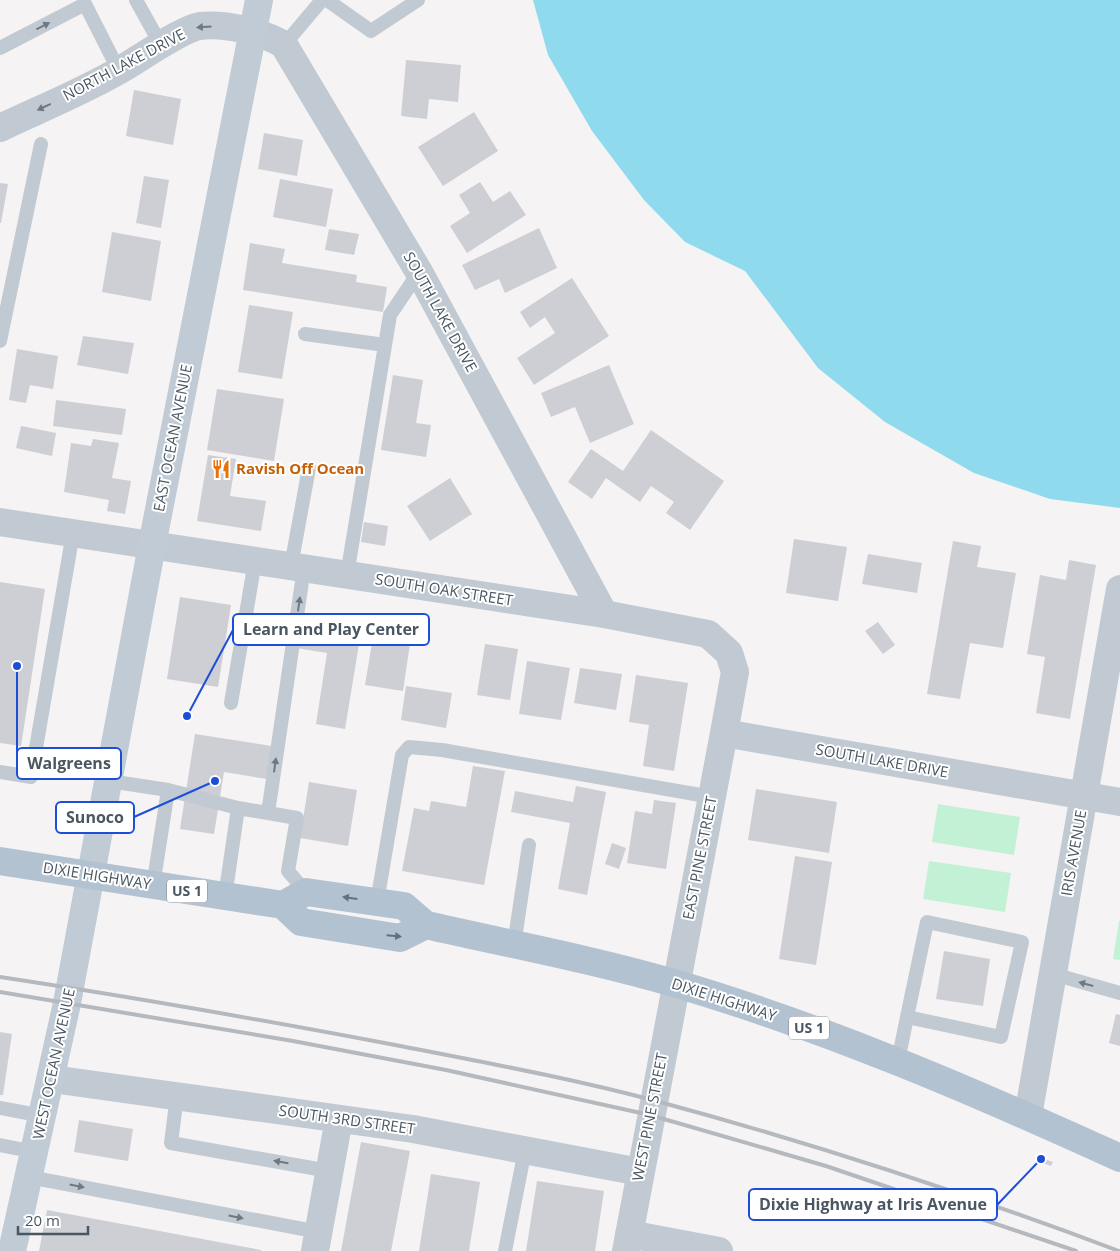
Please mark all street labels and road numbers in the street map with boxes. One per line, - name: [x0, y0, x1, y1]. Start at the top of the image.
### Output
- street label: NORTH LAKE DRIVE: [59, 23, 188, 105]
- street label: SOUTH LAKE DRIVE: [400, 248, 482, 375]
- street label: EAST OCEAN AVENUE: [148, 362, 196, 513]
- street label: SOUTH OAK STREET: [374, 568, 515, 610]
- street label: SOUTH LAKE DRIVE: [814, 738, 950, 782]
- street label: EAST PINE STREET: [677, 794, 721, 921]
- street label: IRIS AVENUE: [1056, 808, 1090, 897]
- street label: DIXIE HIGHWAY: [42, 857, 153, 894]
- road number: US 1: [167, 879, 207, 902]
- street label: DIXIE HIGHWAY: [669, 973, 780, 1026]
- street label: WEST OCEAN AVENUE: [27, 986, 79, 1141]
- road number: US 1: [789, 1016, 829, 1040]
- street label: WEST PINE STREET: [627, 1050, 671, 1183]
- street label: SOUTH 3RD STREET: [278, 1100, 417, 1139]

